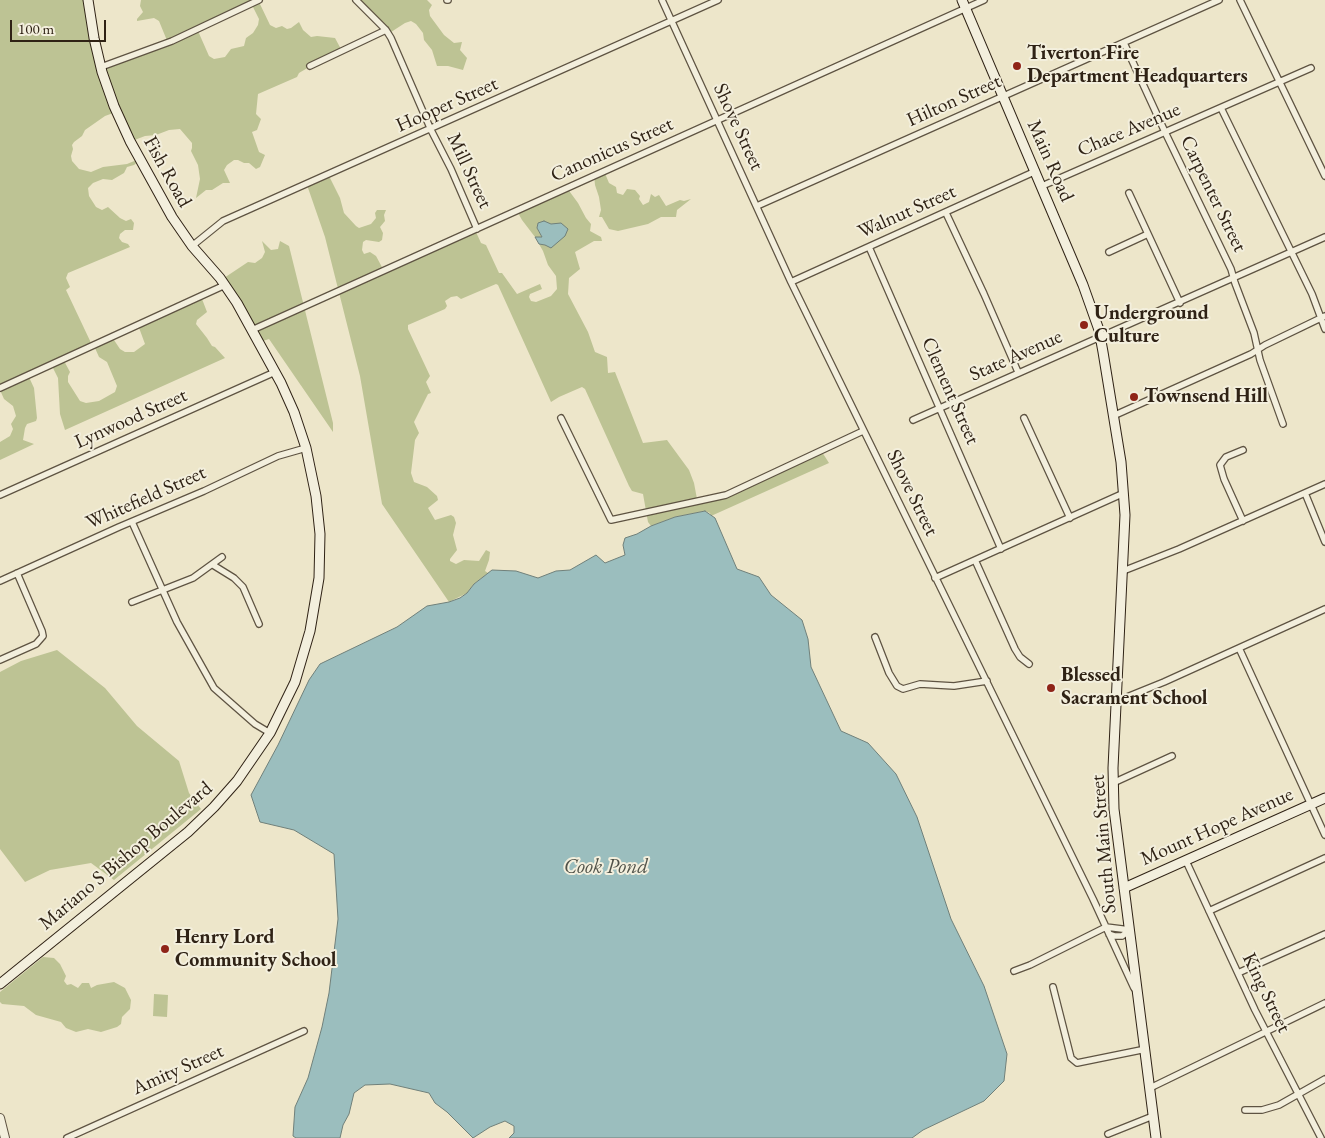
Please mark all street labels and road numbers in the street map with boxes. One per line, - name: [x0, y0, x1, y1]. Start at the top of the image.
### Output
- street label: Hilton Street: [903, 70, 1005, 132]
- street label: Hooper Street: [392, 72, 502, 138]
- street label: Shove Street: [707, 80, 769, 174]
- street label: Chace Avenue: [1074, 98, 1184, 162]
- street label: Canonicus Street: [547, 112, 677, 188]
- street label: Main Road: [1021, 116, 1079, 206]
- street label: Mill Street: [441, 129, 497, 213]
- street label: Fish Road: [138, 132, 196, 212]
- street label: Carpenter Street: [1175, 132, 1251, 256]
- street label: Walnut Street: [854, 180, 960, 244]
- street label: State Avenue: [966, 325, 1066, 387]
- street label: Clement Street: [916, 334, 984, 448]
- street label: Lynwood Street: [71, 384, 191, 454]
- street label: Shove Street: [881, 446, 943, 540]
- street label: Whitefield Street: [82, 461, 210, 535]
- street label: South Main Street: [1086, 774, 1122, 914]
- street label: Mariano S Bishop Boulevard: [35, 777, 217, 935]
- street label: Mount Hope Avenue: [1137, 783, 1297, 871]
- street label: King Street: [1236, 949, 1296, 1037]
- street label: Amity Street: [129, 1039, 227, 1101]

